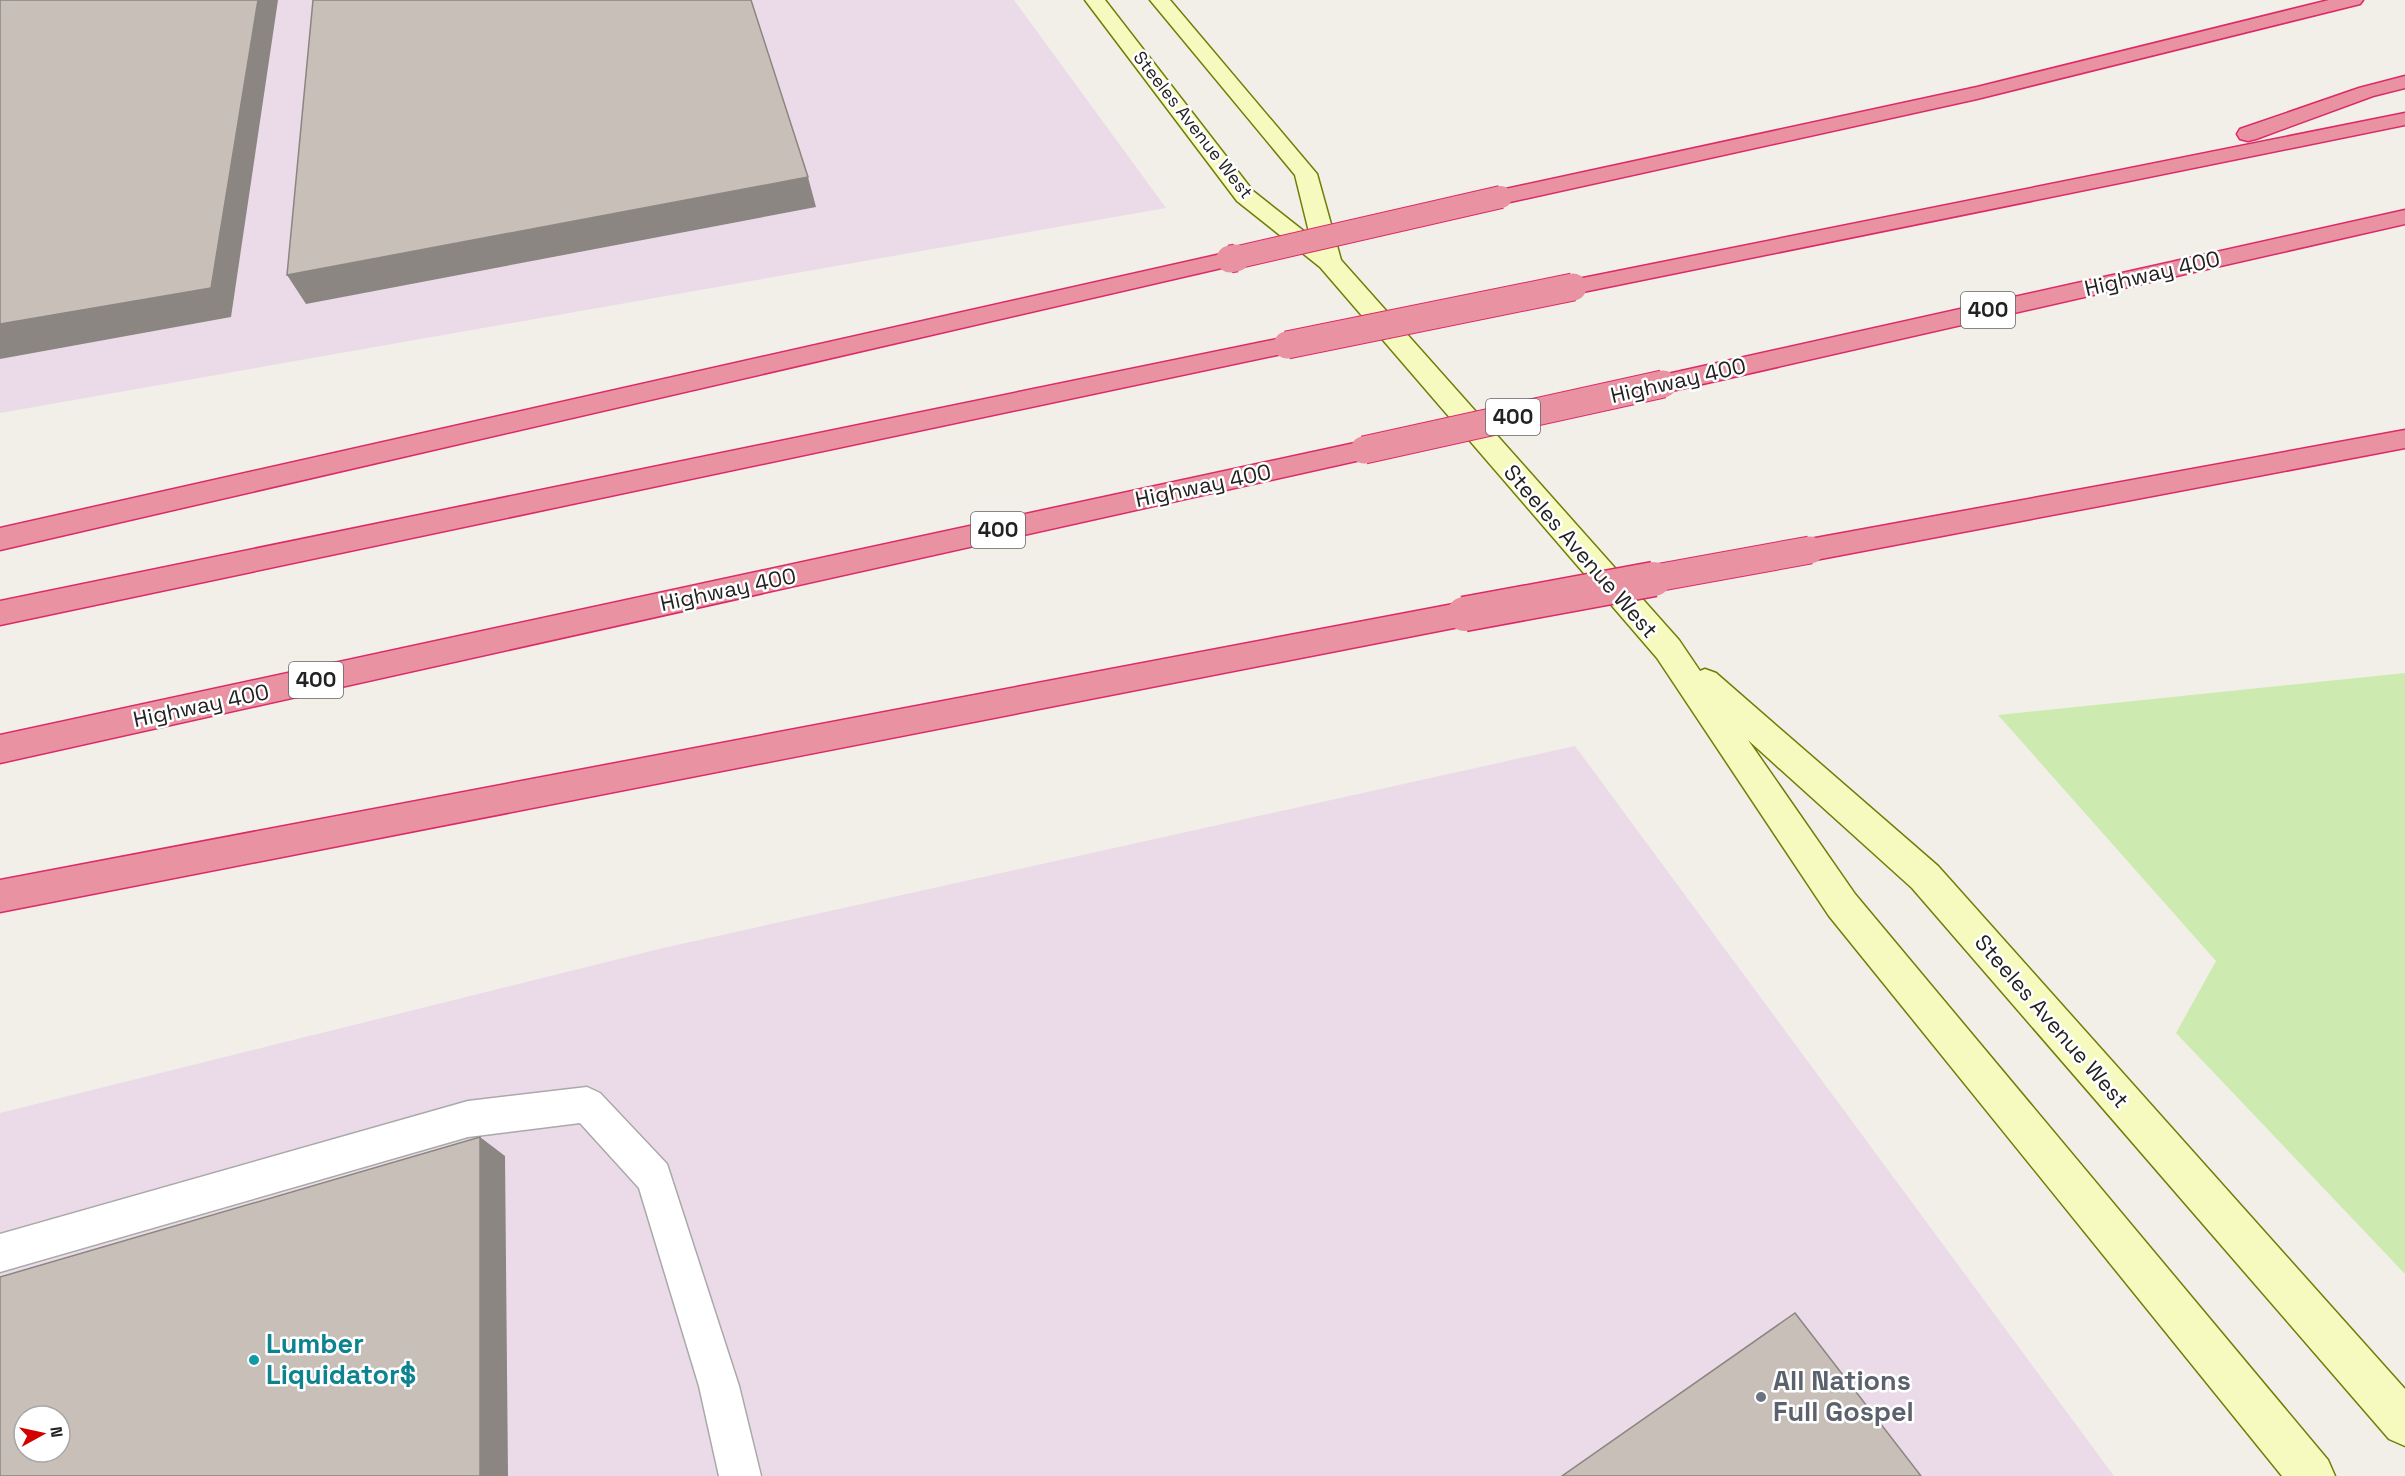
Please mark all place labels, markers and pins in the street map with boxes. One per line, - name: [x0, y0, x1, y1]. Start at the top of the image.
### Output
- place label: Lumber Liquidator$: [266, 1326, 416, 1392]
- marker: Lumber Liquidator$: [247, 1353, 261, 1367]
- place label: All Nations Full Gospel: [1773, 1363, 1914, 1429]
- marker: All Nations Full Gospel: [1754, 1390, 1768, 1404]

